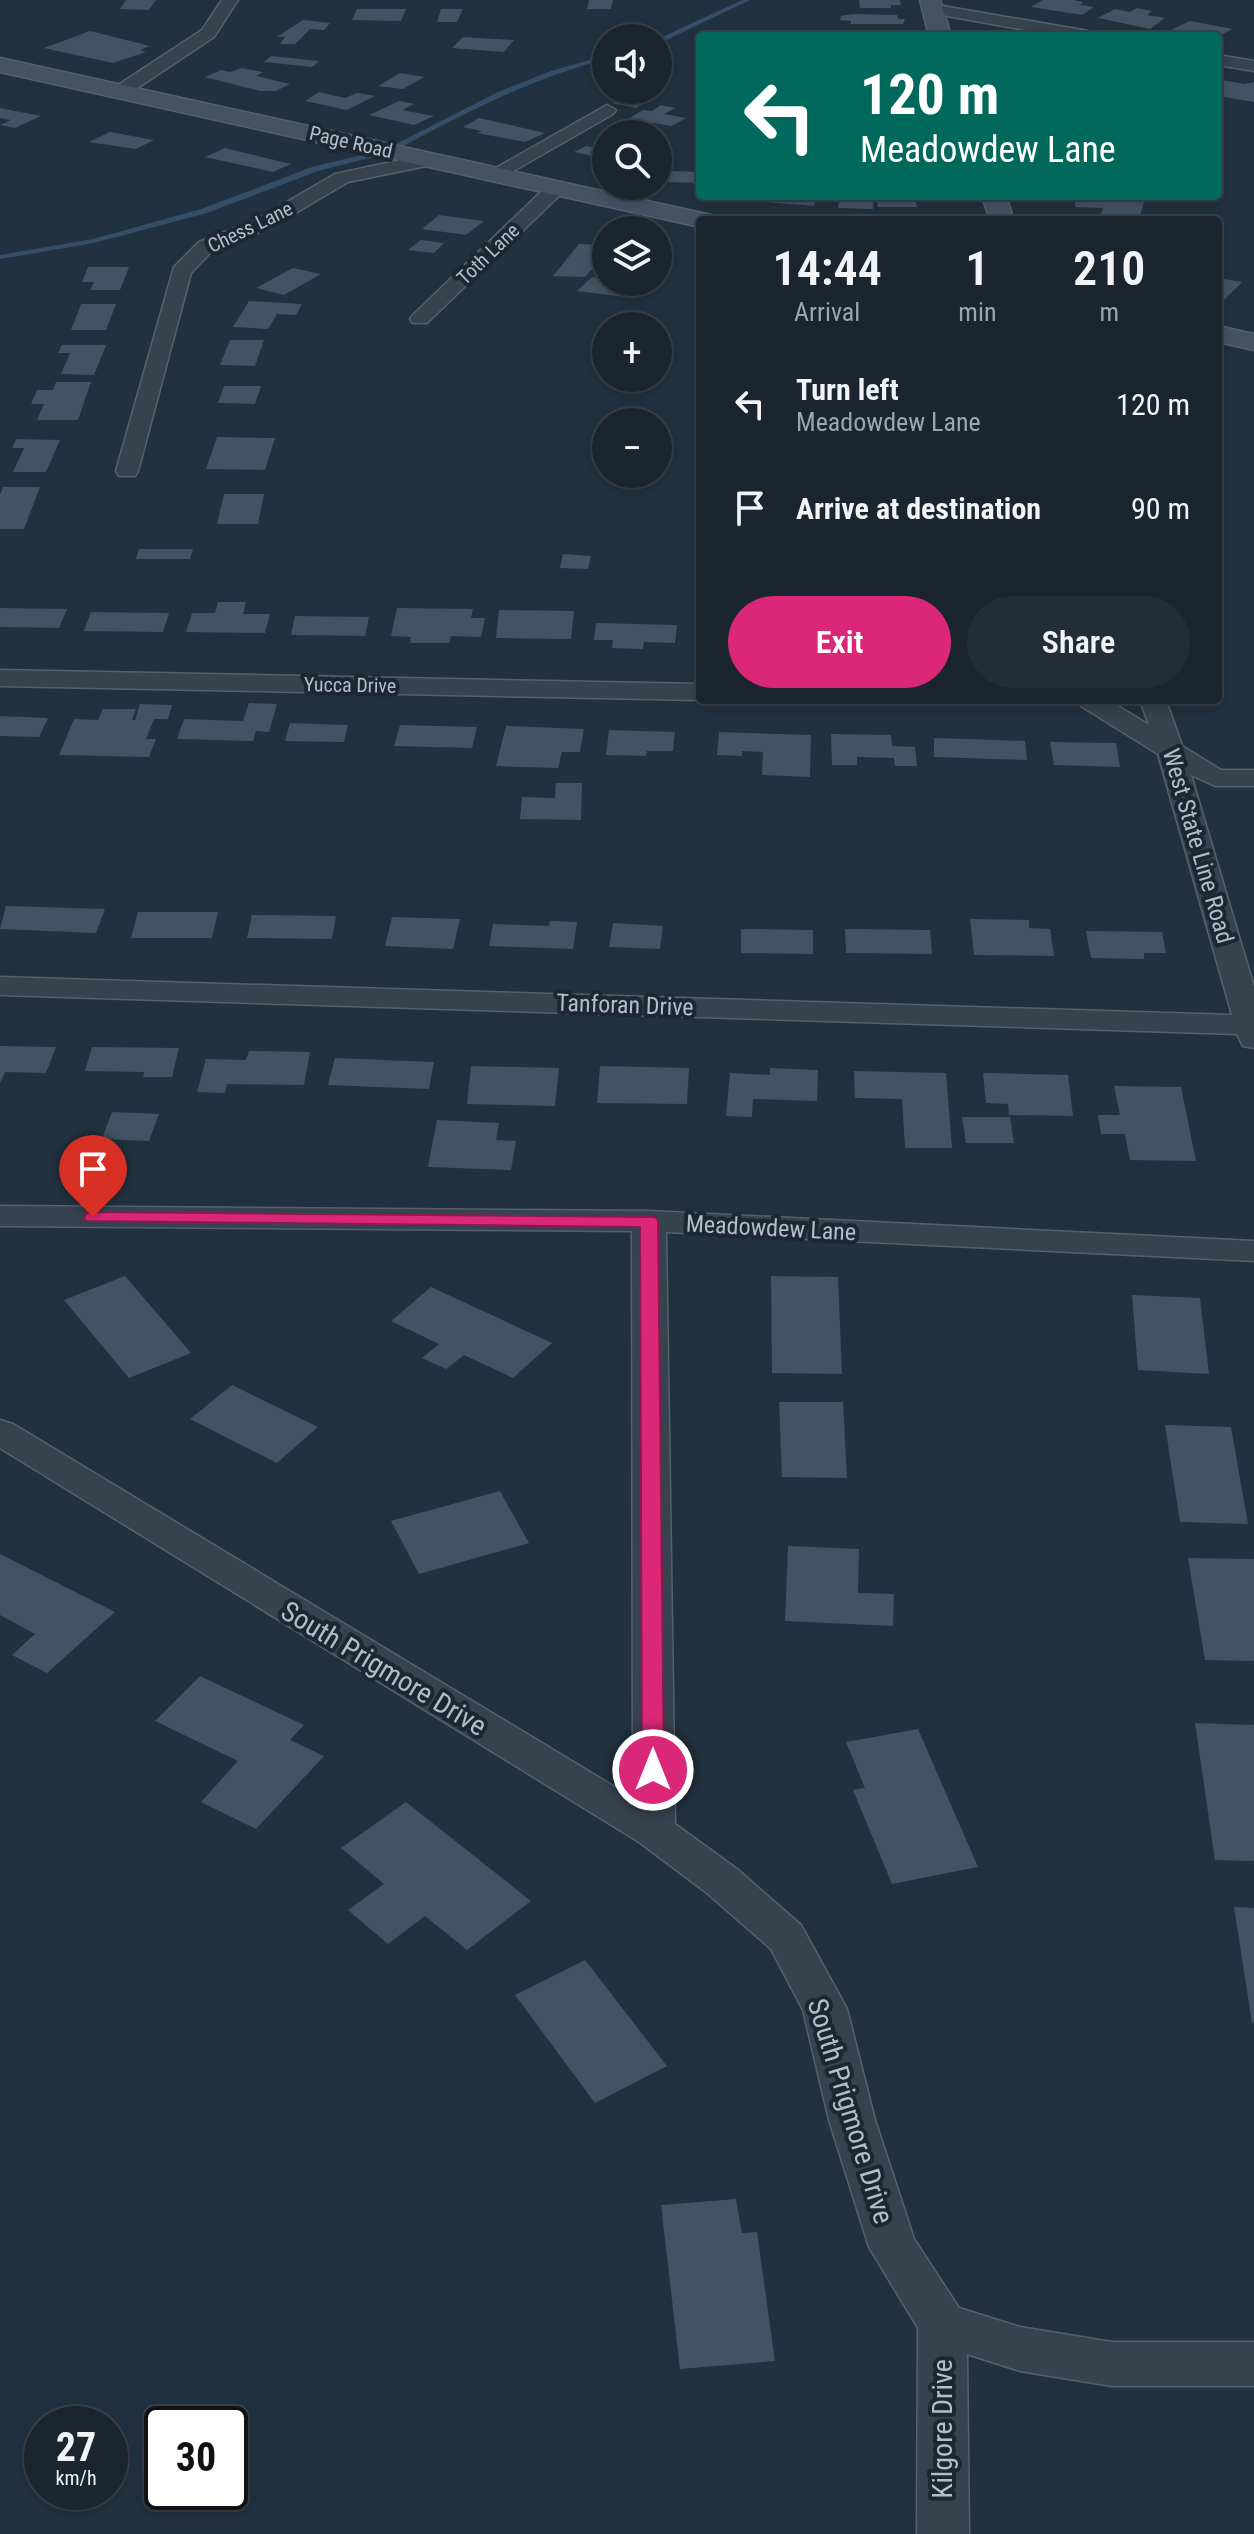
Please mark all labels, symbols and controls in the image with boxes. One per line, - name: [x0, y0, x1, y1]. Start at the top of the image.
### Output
- map controls: [592, 24, 672, 488]
- button: sound: [592, 24, 672, 104]
- text: 120 m: [860, 62, 999, 128]
- icon: left: [728, 64, 832, 168]
- button: search: [592, 120, 672, 200]
- street label: Page Road: [307, 121, 395, 163]
- text: Meadowdew Lane: [860, 129, 1116, 171]
- street label: Chess Lane: [204, 196, 296, 258]
- button: layers: [592, 216, 672, 296]
- street label: Toth Lane: [452, 218, 524, 290]
- text: 14:44: [773, 240, 882, 297]
- text: 1: [965, 240, 989, 297]
- text: 210: [1073, 240, 1145, 297]
- text: Arrival: [794, 297, 860, 327]
- text: min: [958, 297, 996, 327]
- text: m: [1099, 297, 1119, 327]
- button: +: [592, 312, 672, 392]
- text: Turn left: [796, 372, 899, 407]
- icon: left: [728, 382, 772, 426]
- text: 120 m: [1116, 387, 1190, 422]
- text: Meadowdew Lane: [796, 407, 981, 437]
- button: −: [592, 408, 672, 488]
- icon: arrive: [728, 486, 772, 530]
- text: Arrive at destination: [796, 491, 1041, 526]
- text: 90 m: [1131, 491, 1190, 526]
- button: Exit: [728, 596, 951, 688]
- button: Share: [967, 596, 1190, 688]
- street label: Yucca Drive: [304, 672, 396, 698]
- street label: West State Line Road: [1157, 745, 1239, 947]
- street label: Tanforan Drive: [556, 989, 694, 1021]
- pin: [59, 1135, 127, 1217]
- icon: arrive: [71, 1147, 115, 1191]
- street label: Meadowdew Lane: [685, 1210, 857, 1246]
- street label: South Prigmore Drive: [275, 1594, 492, 1743]
- position arrow: [611, 1728, 695, 1812]
- street label: South Prigmore Drive: [801, 1995, 900, 2228]
- street label: Kilgore Drive: [926, 2359, 959, 2499]
- speed limit sign: 30: [144, 2406, 248, 2510]
- text: 27: [56, 2424, 96, 2471]
- text: km/h: [55, 2466, 97, 2490]

